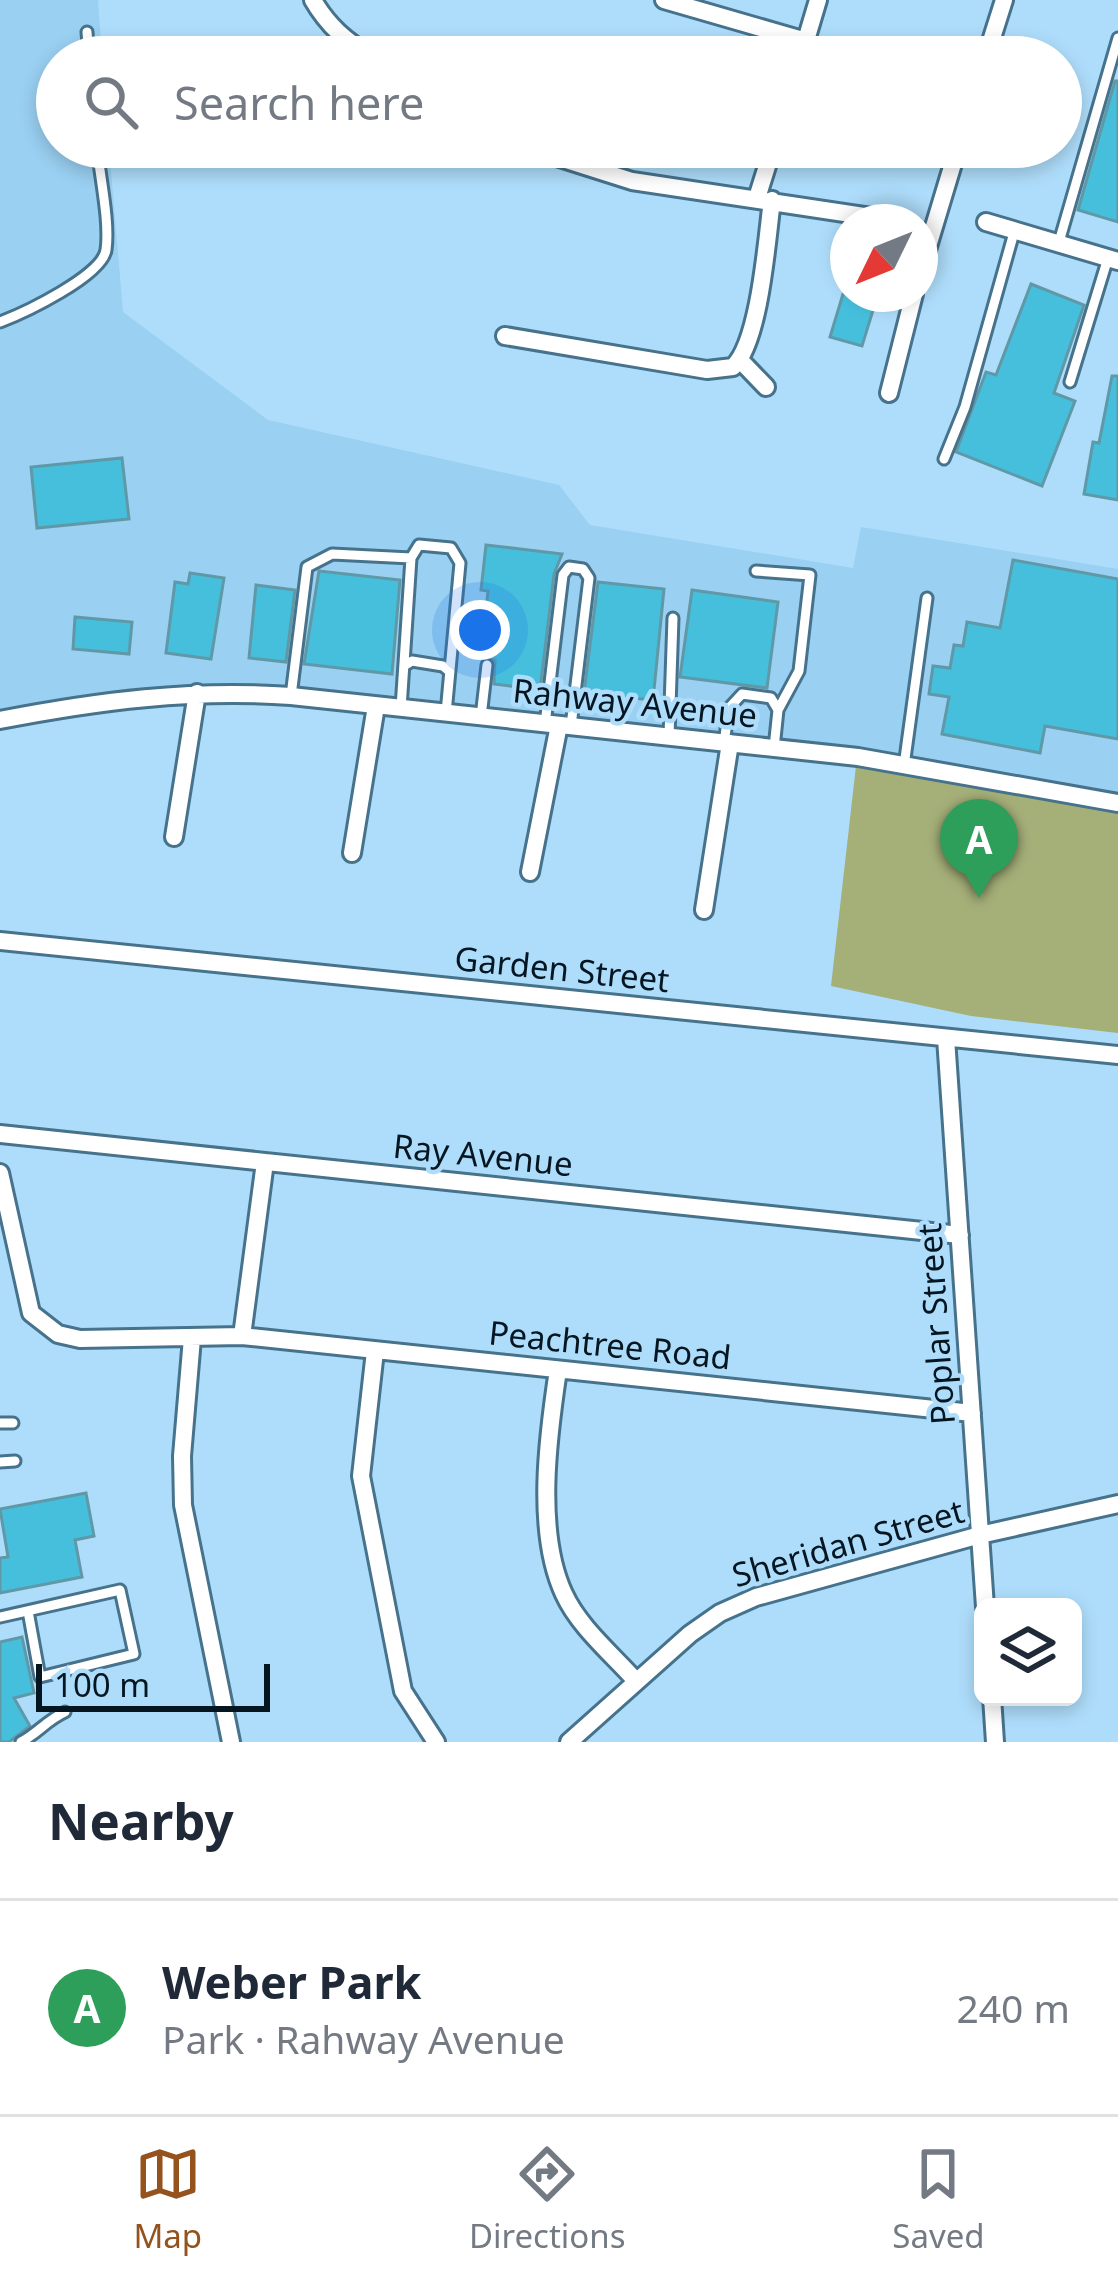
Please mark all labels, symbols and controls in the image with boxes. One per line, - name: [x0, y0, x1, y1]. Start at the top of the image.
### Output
- search box: [36, 36, 1082, 168]
- icon: search: [78, 69, 144, 135]
- text: Search here: [174, 72, 424, 133]
- north arrow: [830, 204, 938, 312]
- your location: [450, 600, 510, 660]
- street label: Rahway Avenue: [511, 667, 759, 738]
- pin: A: [940, 799, 1018, 898]
- street label: Garden Street: [453, 935, 672, 1002]
- street label: Ray Avenue: [391, 1123, 575, 1186]
- street label: Poplar Street: [906, 1222, 965, 1426]
- street label: Peachtree Road: [487, 1309, 733, 1380]
- street label: Sheridan Street: [727, 1488, 969, 1597]
- map controls: [974, 1598, 1082, 1706]
- button: layers: [974, 1598, 1082, 1706]
- scale bar: [36, 1658, 270, 1711]
- text: 100 m: [54, 1662, 150, 1707]
- text: Nearby: [48, 1785, 234, 1855]
- text: Weber Park: [162, 1951, 422, 2012]
- text: A: [74, 1981, 101, 2034]
- text: 240 m: [956, 1981, 1070, 2034]
- text: Park · Rahway Avenue: [162, 2012, 565, 2065]
- tab: Map: [133, 2141, 202, 2258]
- tab: Directions: [469, 2141, 626, 2258]
- tab: Saved: [892, 2141, 985, 2258]

